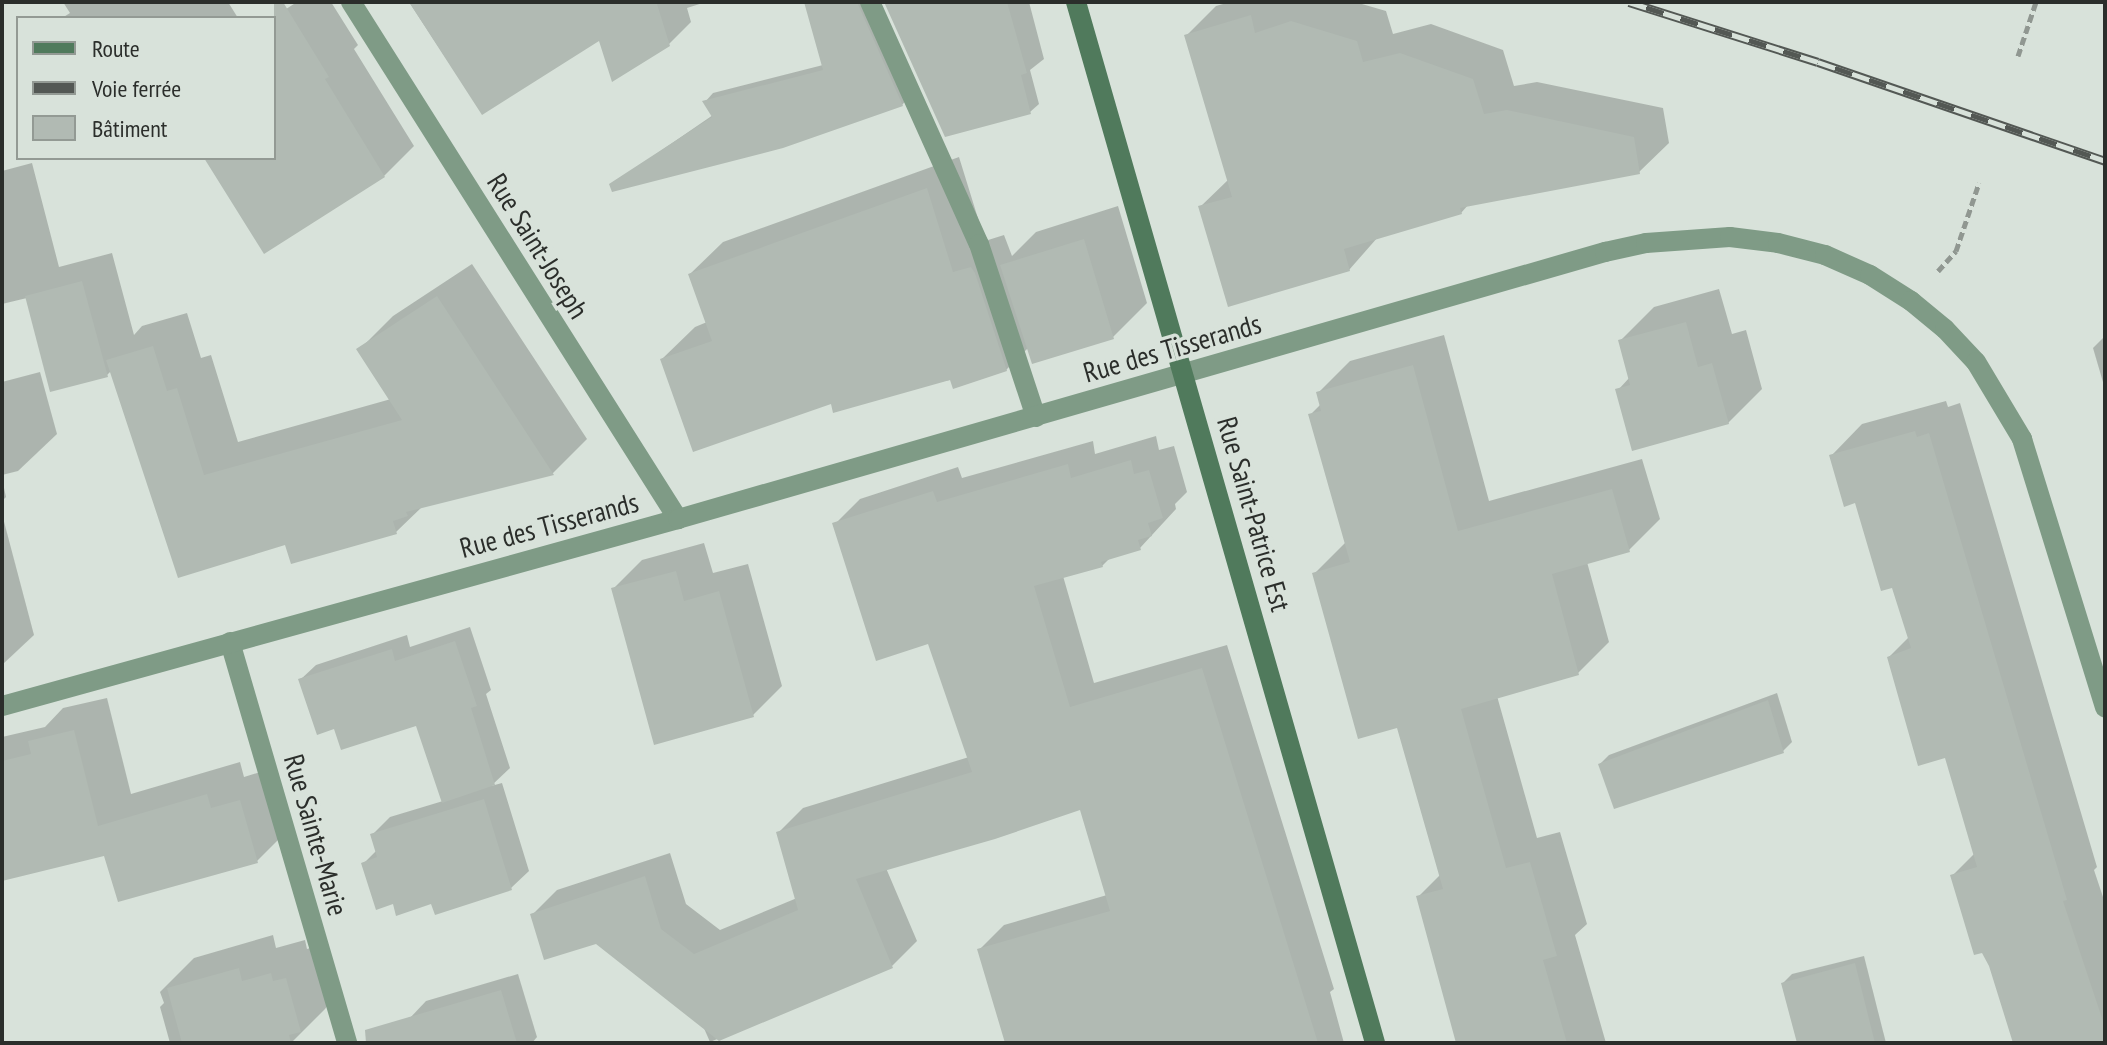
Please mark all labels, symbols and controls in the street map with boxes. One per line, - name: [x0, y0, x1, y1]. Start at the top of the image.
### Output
- legend: [16, 16, 276, 160]
- text: Route: [92, 33, 140, 64]
- text: Voie ferrée: [92, 73, 181, 104]
- text: Bâtiment: [92, 113, 167, 144]
- street label: Rue Saint-Joseph: [480, 167, 596, 325]
- street label: Rue des Tisserands: [1079, 306, 1265, 390]
- street label: Rue Saint-Patrice Est: [1210, 413, 1298, 615]
- street label: Rue des Tisserands: [456, 485, 642, 565]
- street label: Rue Sainte-Marie: [277, 750, 355, 920]

